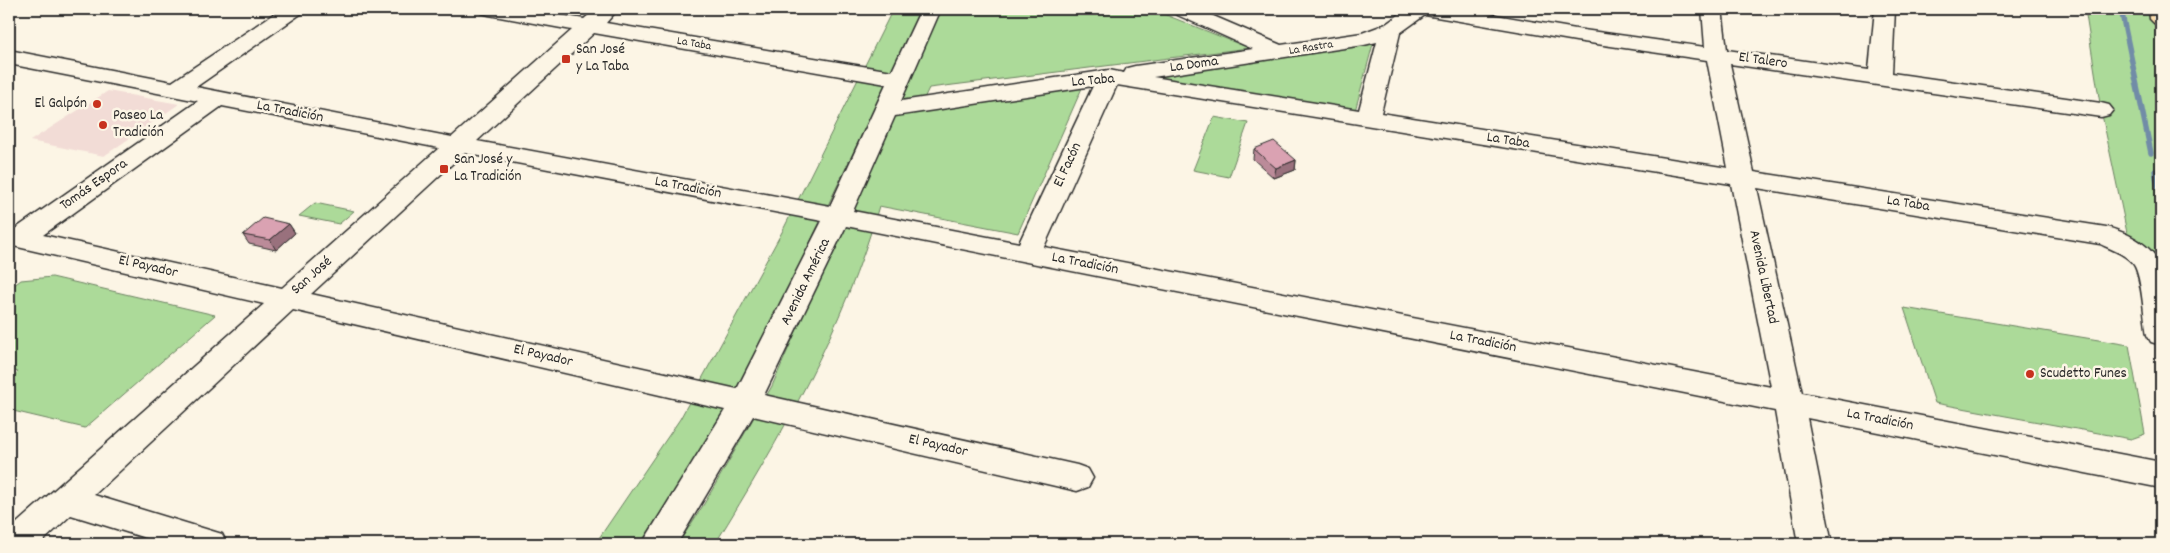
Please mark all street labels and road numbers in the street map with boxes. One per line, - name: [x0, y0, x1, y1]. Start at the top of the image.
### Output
- street label: La Taba: [676, 33, 713, 55]
- street label: La Rastra: [1288, 36, 1335, 60]
- street label: El Talero: [1737, 47, 1789, 75]
- street label: La Doma: [1169, 51, 1220, 79]
- street label: La Taba: [1071, 68, 1116, 94]
- street label: La Tradición: [255, 95, 325, 129]
- street label: La Taba: [1485, 127, 1532, 155]
- street label: El Facón: [1048, 139, 1088, 191]
- street label: Tomás Espora: [56, 153, 133, 216]
- street label: La Tradición: [653, 171, 723, 205]
- street label: La Taba: [1885, 190, 1932, 218]
- street label: Avenida Libertad: [1742, 228, 1784, 326]
- street label: Avenida América: [775, 234, 837, 329]
- street label: La Tradición: [1050, 247, 1120, 281]
- street label: El Payador: [116, 250, 180, 285]
- street label: San José: [286, 251, 338, 301]
- street label: La Tradición: [1448, 325, 1518, 359]
- street label: El Payador: [511, 339, 575, 374]
- street label: La Tradición: [1845, 403, 1915, 437]
- street label: El Payador: [906, 429, 970, 464]

